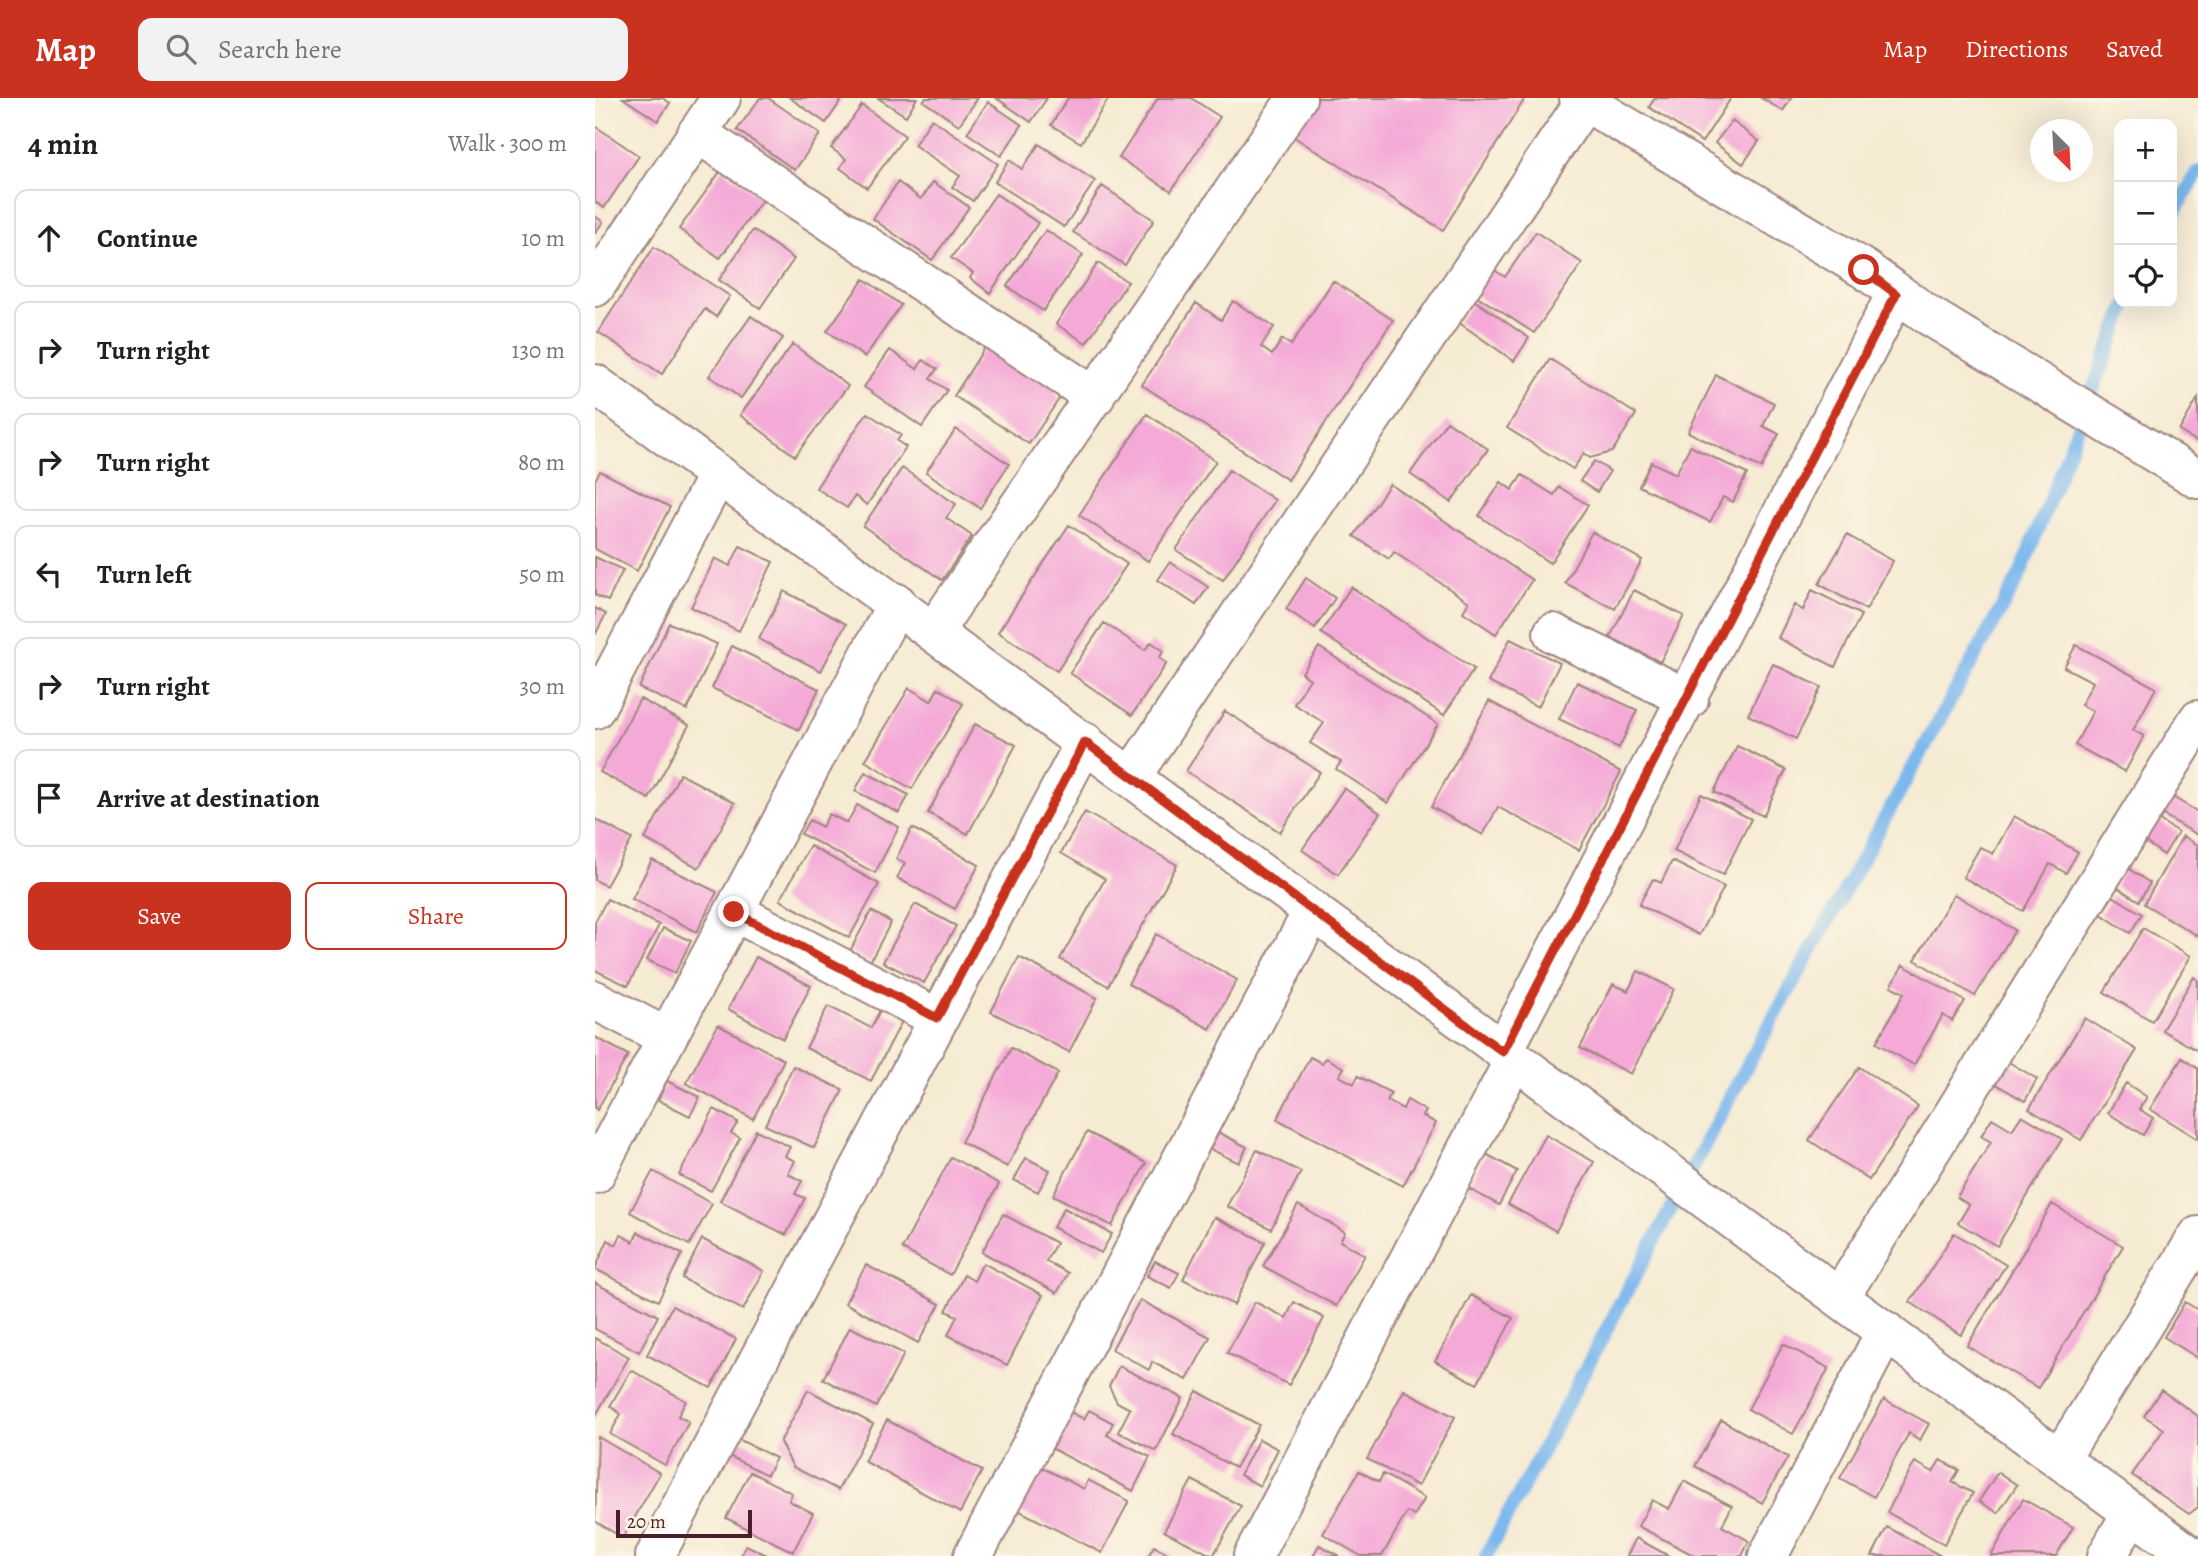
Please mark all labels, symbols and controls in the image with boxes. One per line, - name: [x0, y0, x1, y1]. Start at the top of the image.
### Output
- search box: [138, 18, 628, 81]
- text: Map: [35, 27, 96, 72]
- icon: search: [162, 30, 200, 68]
- text: Search here: [218, 32, 342, 67]
- text: Map: [1883, 33, 1927, 65]
- text: Directions: [1965, 33, 2068, 65]
- text: Saved: [2106, 33, 2163, 65]
- north arrow: [2030, 119, 2093, 182]
- map controls: [2114, 119, 2177, 308]
- button: +: [2114, 119, 2177, 182]
- text: 4 min: [28, 124, 98, 164]
- text: Walk · 300 m: [448, 128, 567, 159]
- button: −: [2114, 182, 2177, 245]
- icon: ahead: [30, 219, 68, 257]
- text: Continue: [97, 221, 198, 256]
- text: 10 m: [521, 223, 565, 254]
- button: locate: [2114, 245, 2177, 308]
- route start: [1848, 254, 1879, 285]
- icon: right: [30, 331, 68, 369]
- text: Turn right: [97, 333, 210, 368]
- text: 130 m: [512, 335, 565, 366]
- icon: right: [30, 443, 68, 481]
- text: Turn right: [97, 445, 210, 480]
- text: 80 m: [518, 447, 565, 478]
- icon: left: [30, 555, 68, 593]
- text: Turn left: [97, 557, 192, 592]
- text: 50 m: [519, 559, 565, 590]
- icon: right: [30, 667, 68, 705]
- text: Turn right: [97, 669, 210, 704]
- text: 30 m: [519, 671, 565, 702]
- icon: arrive: [30, 779, 68, 817]
- text: Arrive at destination: [97, 781, 320, 816]
- button: Save: [28, 882, 291, 950]
- button: Share: [305, 882, 567, 950]
- route end: [718, 896, 749, 927]
- scale bar: [616, 1507, 753, 1539]
- text: 20 m: [627, 1509, 666, 1535]

